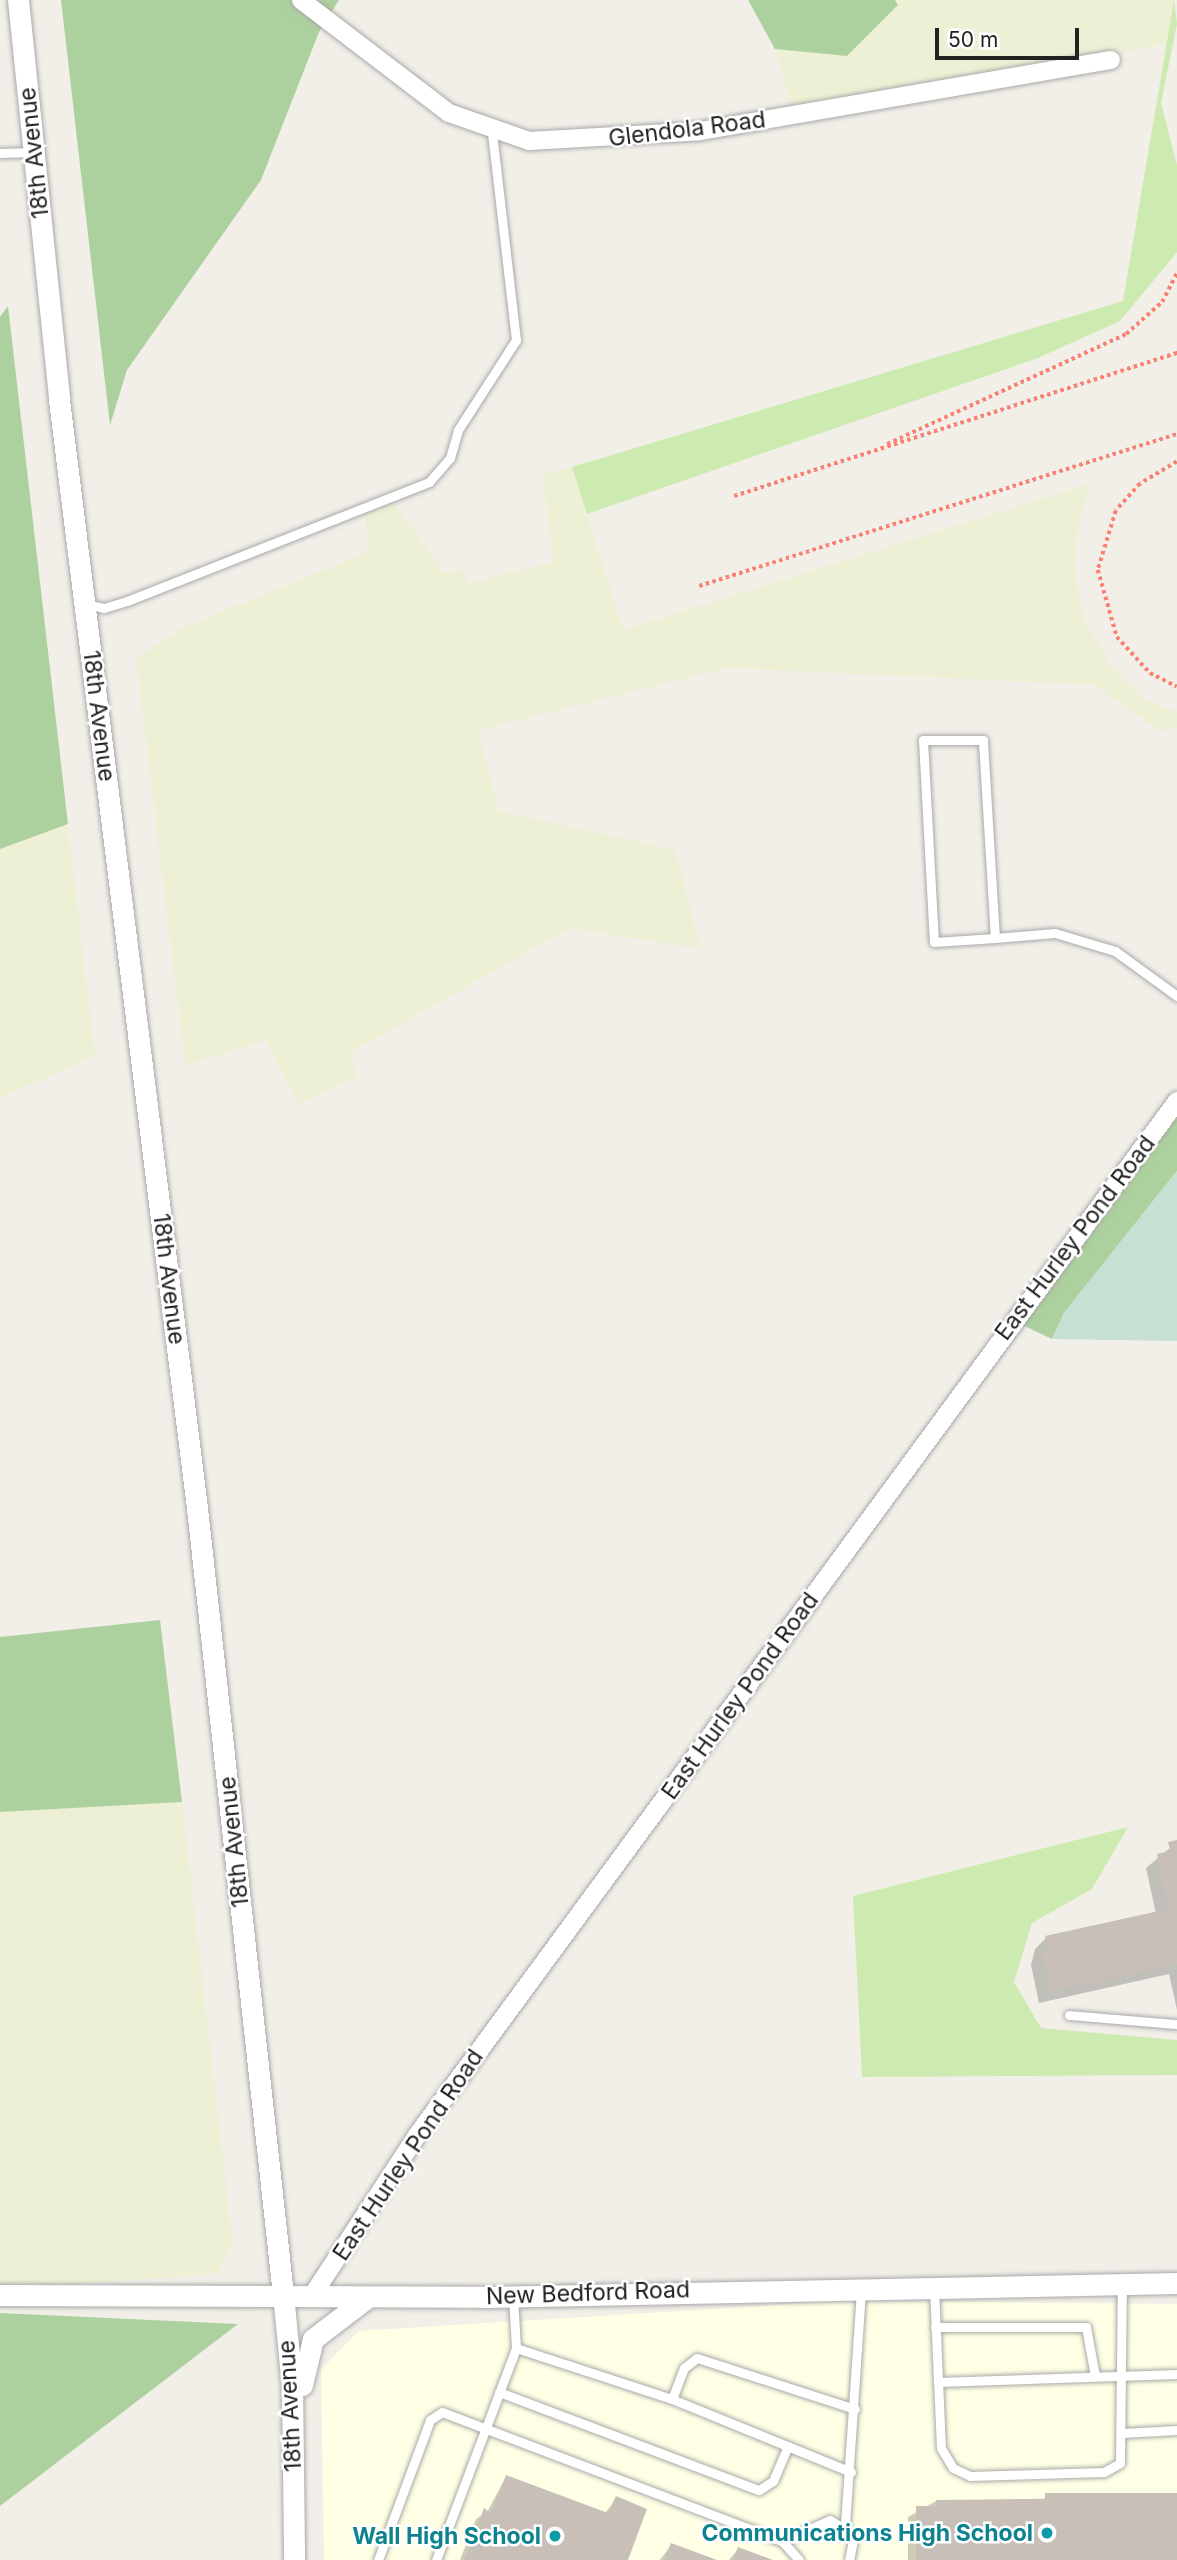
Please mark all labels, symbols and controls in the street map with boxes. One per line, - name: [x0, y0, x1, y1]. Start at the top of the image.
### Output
- scale bar: [939, 14, 1082, 58]
- text: 50 m: [948, 27, 998, 52]
- street label: 18th Avenue: [13, 86, 55, 220]
- street label: Glendola Road: [607, 106, 767, 152]
- street label: 18th Avenue: [77, 649, 121, 783]
- street label: East Hurley Pond Road: [989, 1130, 1161, 1346]
- street label: 18th Avenue: [147, 1212, 191, 1346]
- street label: East Hurley Pond Road: [656, 1587, 824, 1805]
- street label: 18th Avenue: [213, 1775, 255, 1909]
- street label: East Hurley Pond Road: [327, 2044, 489, 2266]
- street label: New Bedford Road: [486, 2276, 690, 2310]
- street label: 18th Avenue: [273, 2339, 307, 2473]
- place label: Communications High School: [701, 2519, 1033, 2547]
- place label: Wall High School: [352, 2522, 541, 2550]
- marker: Communications High School: [1039, 2525, 1055, 2541]
- marker: Wall High School: [547, 2528, 563, 2544]

